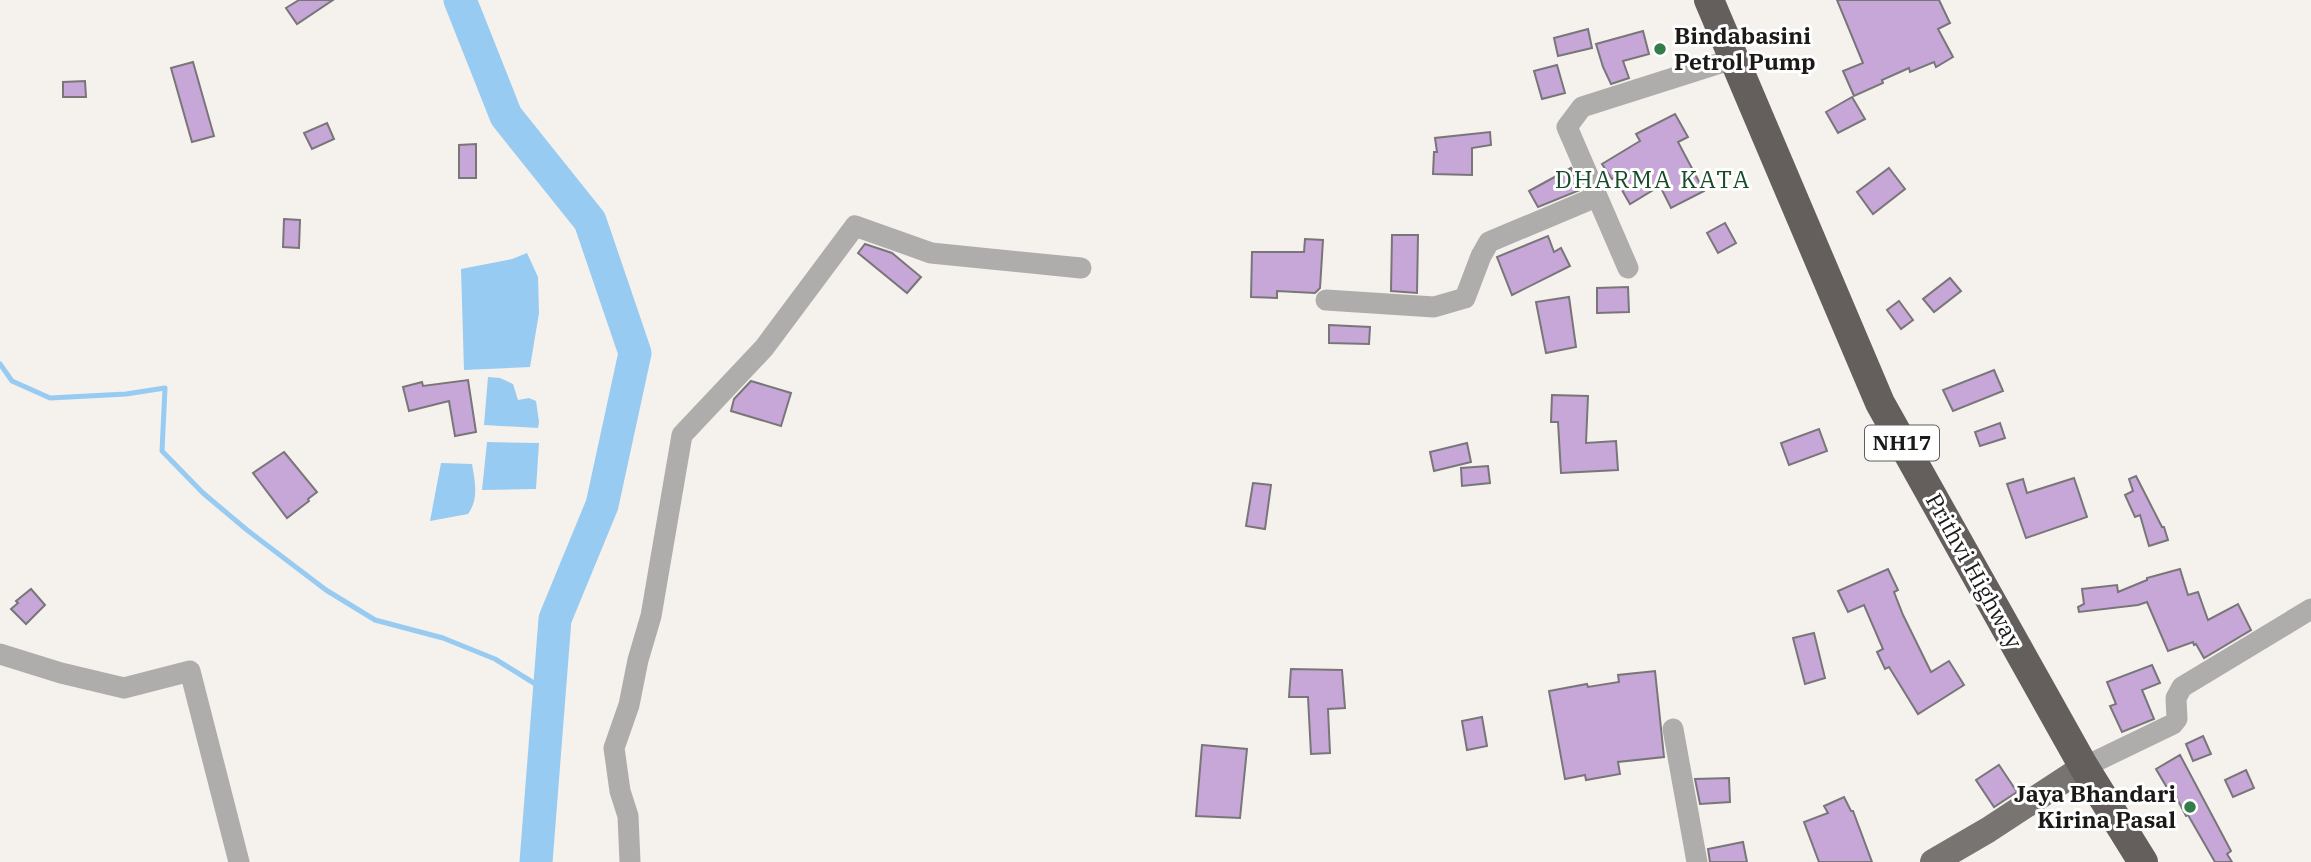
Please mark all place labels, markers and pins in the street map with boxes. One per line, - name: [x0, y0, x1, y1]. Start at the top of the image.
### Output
- place label: Bindabasini Petrol Pump: [1674, 20, 1816, 76]
- marker: Bindabasini Petrol Pump: [1652, 41, 1668, 57]
- place label: Jaya Bhandari Kirina Pasal: [2014, 778, 2176, 834]
- marker: Jaya Bhandari Kirina Pasal: [2182, 799, 2198, 815]

